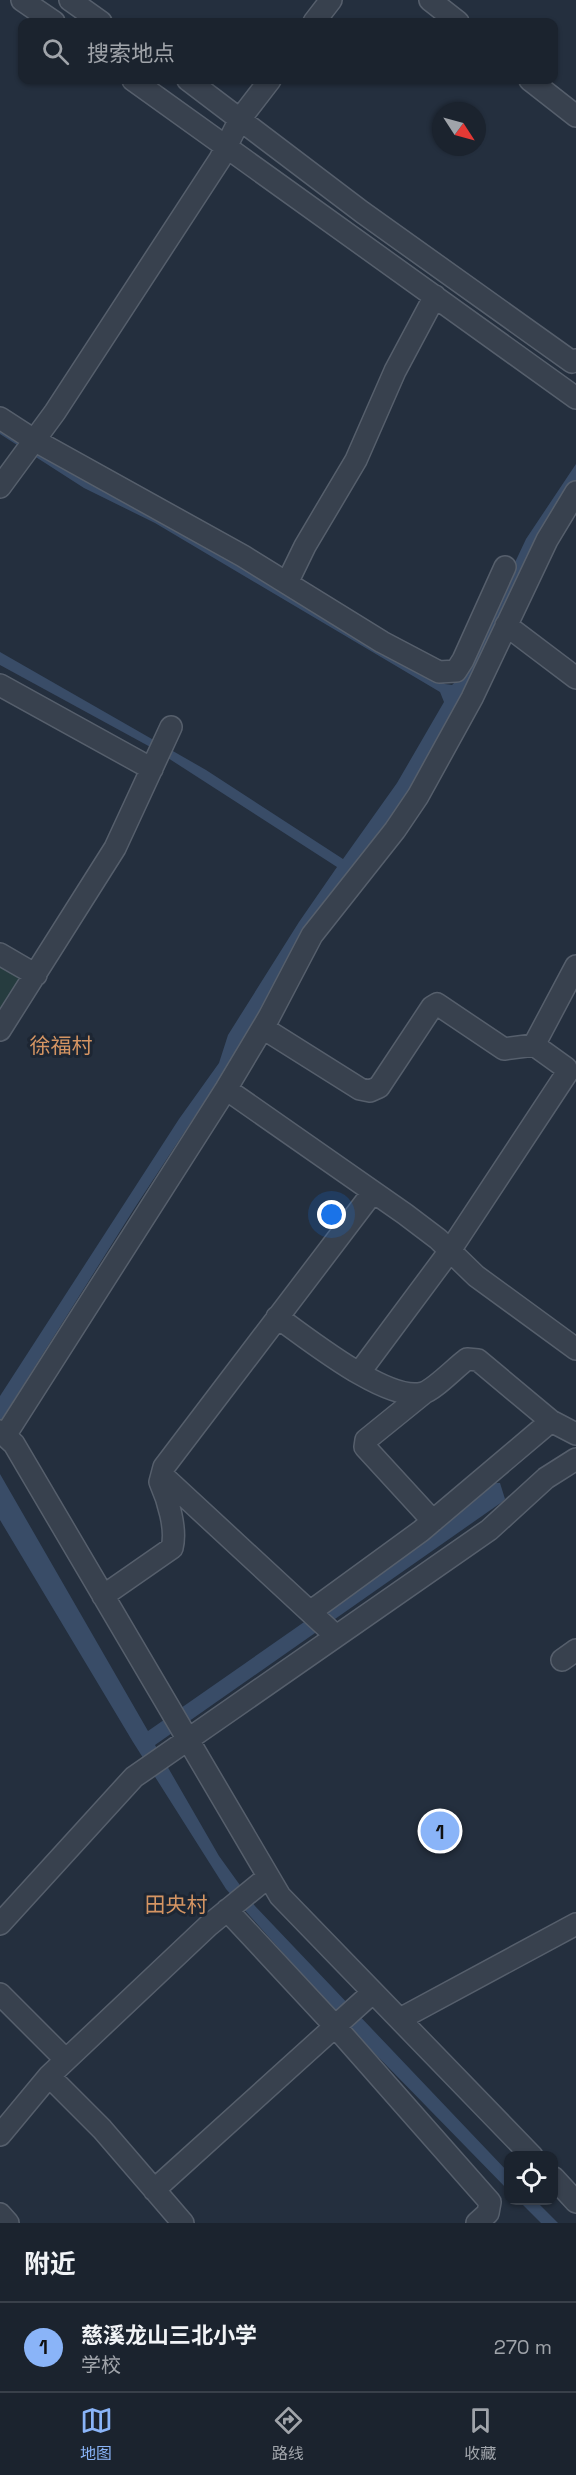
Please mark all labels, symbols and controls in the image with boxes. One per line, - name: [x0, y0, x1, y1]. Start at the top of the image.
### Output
- search box: [18, 18, 558, 84]
- icon: search: [39, 35, 72, 68]
- text: 搜索地点: [87, 39, 175, 67]
- north arrow: [432, 102, 486, 156]
- district label: 徐福村: [30, 1032, 93, 1059]
- your location: [317, 1200, 346, 1229]
- pin: 1: [420, 1808, 460, 1854]
- district label: 田央村: [145, 1891, 208, 1918]
- map controls: [504, 2151, 558, 2205]
- button: locate: [504, 2151, 558, 2205]
- text: 附近: [24, 2247, 76, 2281]
- text: 慈溪龙山三北小学: [81, 2321, 257, 2349]
- text: 1: [39, 2334, 48, 2360]
- text: 270 m: [494, 2334, 552, 2360]
- text: 学校: [81, 2352, 121, 2378]
- tab: 地图: [80, 2404, 113, 2464]
- tab: 路线: [272, 2404, 305, 2464]
- tab: 收藏: [464, 2404, 497, 2464]

